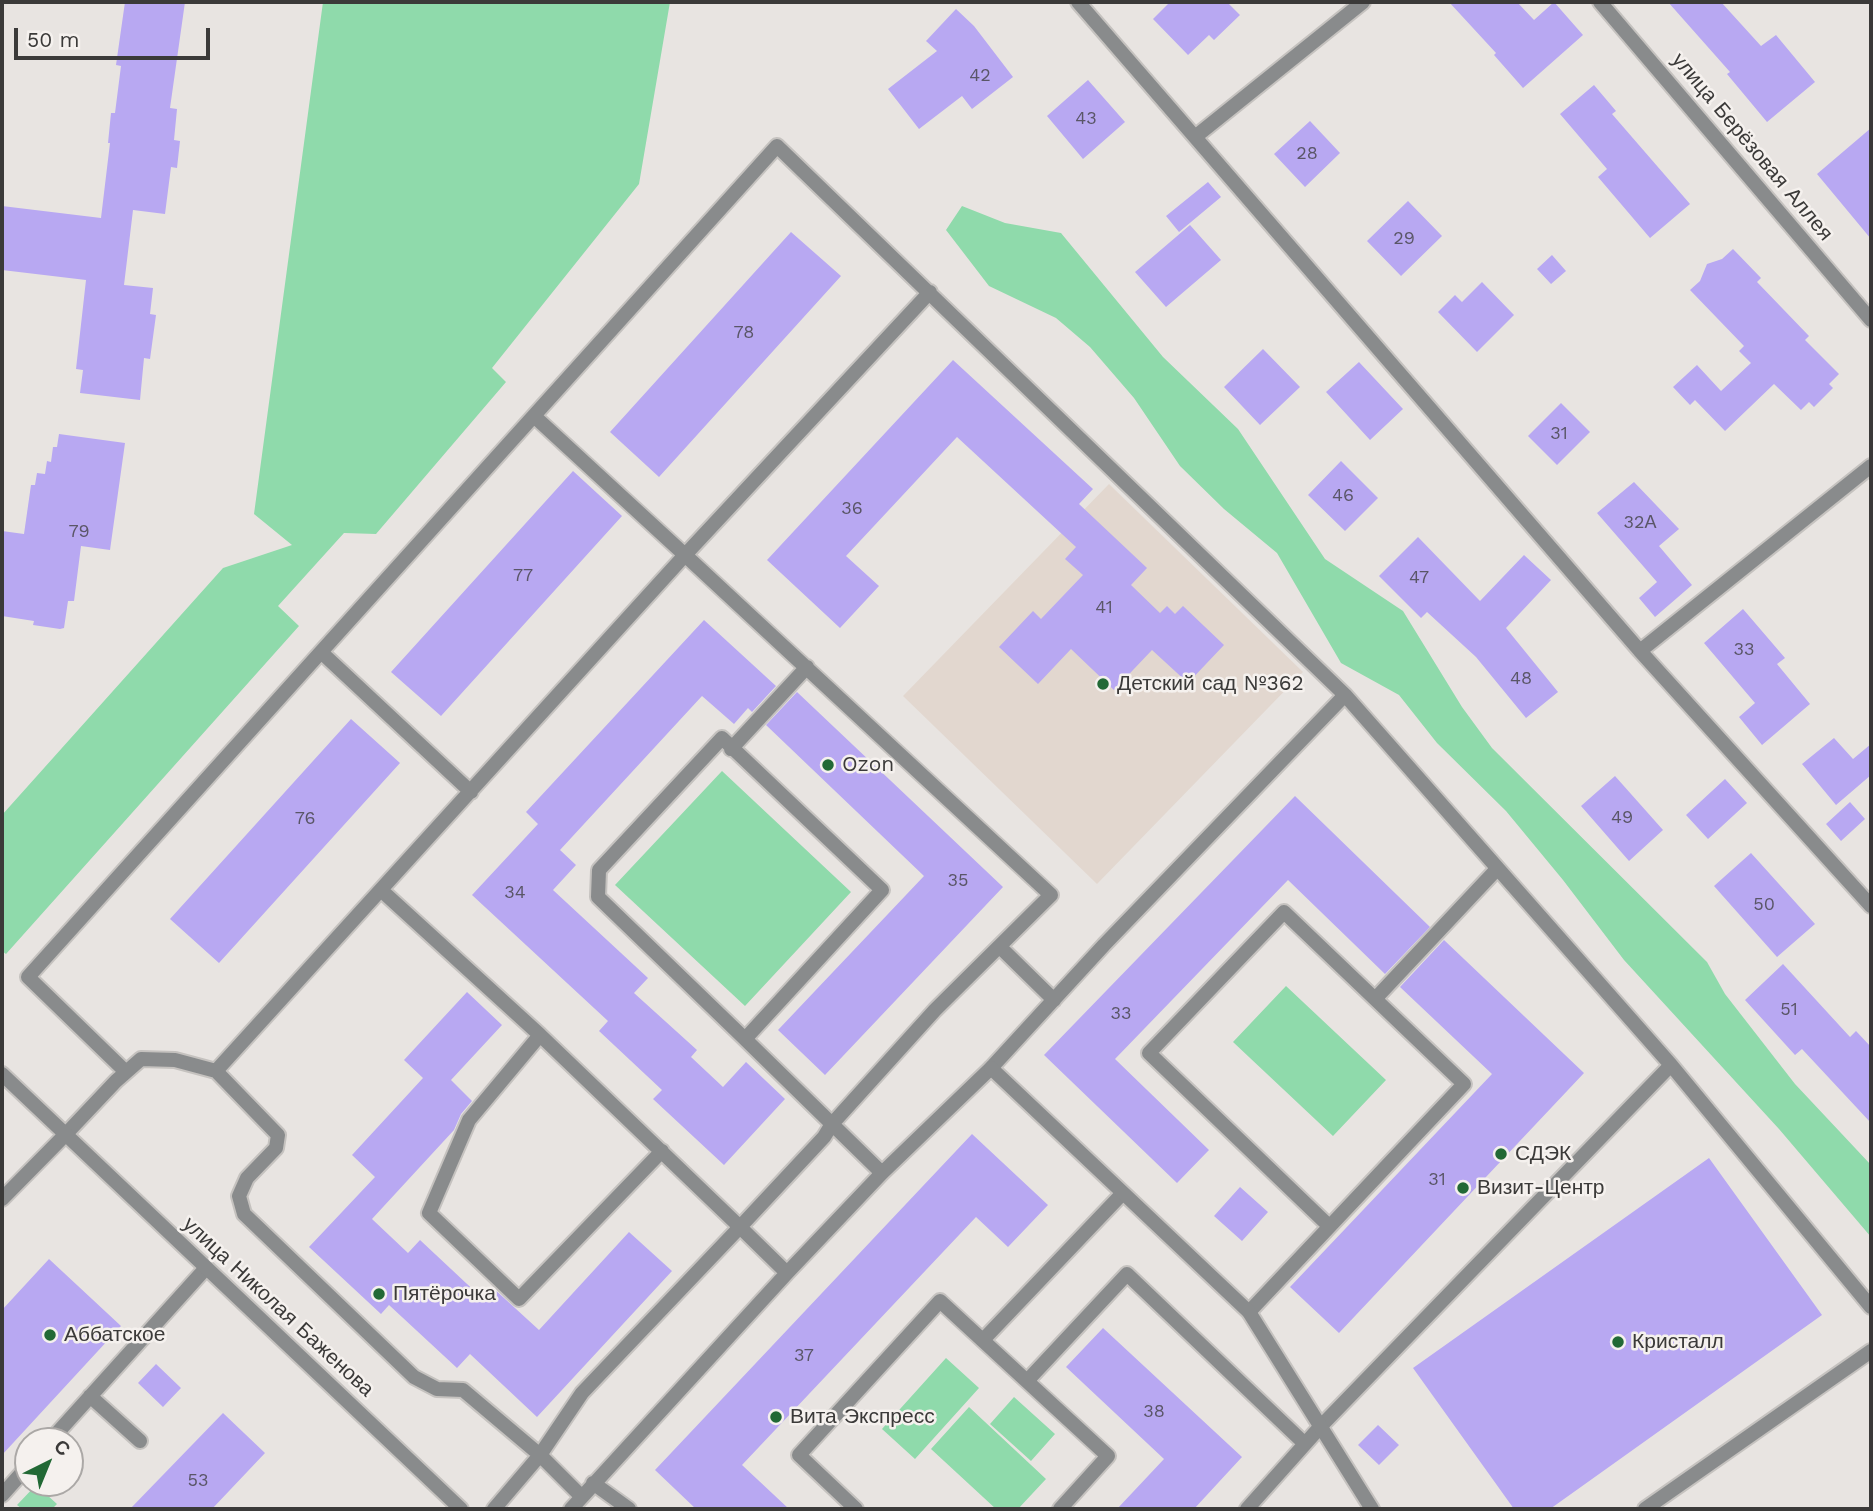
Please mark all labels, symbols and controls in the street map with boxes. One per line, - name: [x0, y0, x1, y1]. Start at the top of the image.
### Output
- scale bar: [18, 14, 214, 58]
- text: 50 m: [27, 27, 79, 52]
- street label: улица Берёзовая Аллея: [1666, 48, 1838, 246]
- house number: 42: [969, 65, 991, 87]
- house number: 43: [1075, 108, 1097, 130]
- house number: 28: [1296, 143, 1318, 165]
- house number: 29: [1393, 228, 1415, 250]
- house number: 78: [734, 322, 754, 344]
- house number: 31: [1550, 423, 1568, 445]
- house number: 46: [1332, 485, 1354, 507]
- house number: 36: [841, 498, 863, 520]
- house number: 32А: [1624, 512, 1656, 534]
- house number: 79: [68, 521, 90, 543]
- house number: 77: [513, 565, 533, 587]
- house number: 47: [1409, 567, 1429, 589]
- house number: 41: [1095, 597, 1113, 619]
- house number: 33: [1734, 639, 1754, 661]
- house number: 48: [1510, 668, 1532, 690]
- place label: Детский сад №362: [1117, 671, 1304, 697]
- marker: Детский сад №362: [1095, 676, 1111, 692]
- place label: Ozon: [842, 752, 894, 778]
- marker: Ozon: [820, 757, 836, 773]
- house number: 49: [1611, 807, 1633, 829]
- house number: 76: [295, 808, 315, 830]
- house number: 35: [948, 870, 968, 892]
- house number: 34: [504, 882, 526, 904]
- house number: 50: [1753, 894, 1775, 916]
- house number: 51: [1780, 999, 1798, 1021]
- house number: 33: [1111, 1003, 1131, 1025]
- place label: СДЭК: [1515, 1141, 1571, 1167]
- marker: СДЭК: [1493, 1146, 1509, 1162]
- house number: 31: [1428, 1169, 1446, 1191]
- place label: Визит-Центр: [1477, 1175, 1605, 1201]
- marker: Визит-Центр: [1455, 1180, 1471, 1196]
- street label: улица Николая Баженова: [177, 1212, 379, 1402]
- place label: Пятёрочка: [393, 1281, 496, 1307]
- marker: Пятёрочка: [371, 1286, 387, 1302]
- place label: Аббатское: [64, 1322, 165, 1348]
- marker: Аббатское: [42, 1327, 58, 1343]
- place label: Кристалл: [1632, 1329, 1724, 1355]
- marker: Кристалл: [1610, 1334, 1626, 1350]
- house number: 37: [794, 1345, 814, 1367]
- house number: 38: [1143, 1401, 1165, 1423]
- place label: Вита Экспресс: [790, 1404, 935, 1430]
- marker: Вита Экспресс: [768, 1409, 784, 1425]
- north arrow: [14, 1427, 84, 1497]
- text: С: [49, 1435, 75, 1461]
- house number: 53: [188, 1470, 208, 1492]

